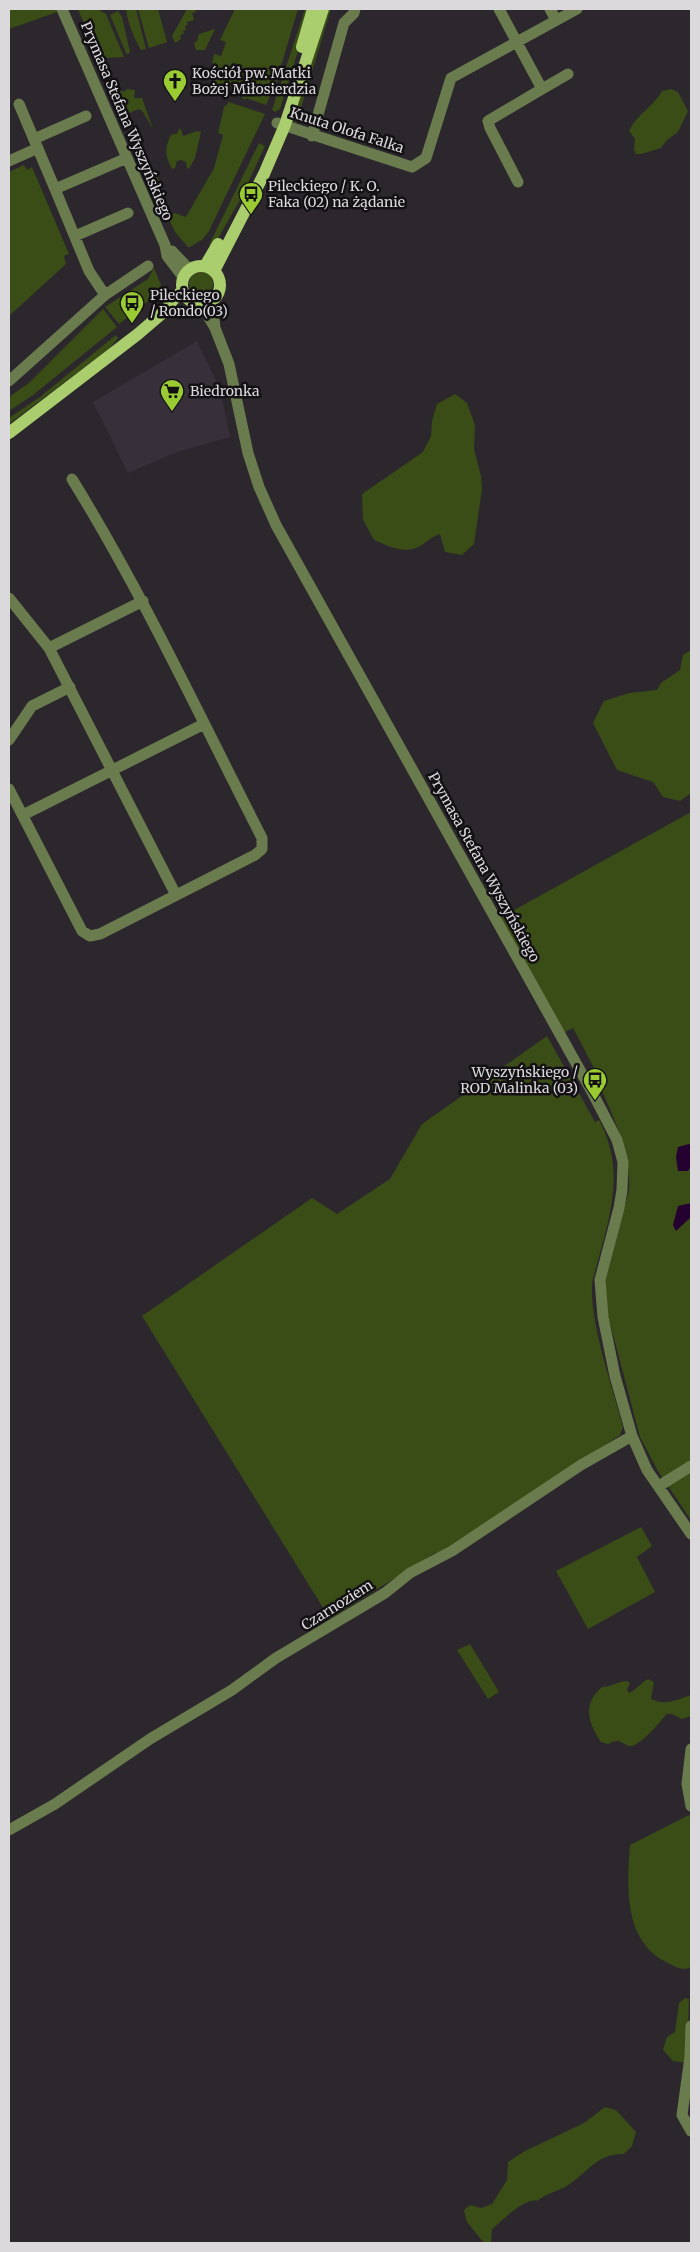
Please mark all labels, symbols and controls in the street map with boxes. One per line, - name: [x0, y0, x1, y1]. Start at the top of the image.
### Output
- street label: Prymasa Stefana Wyszyńskiego: [77, 19, 177, 223]
- place label: Kościół pw. Matki Bożej Miłosierdzia: [192, 64, 317, 98]
- church icon: Kościół pw. Matki Bożej Miłosierdzia: [162, 68, 188, 102]
- street label: Knuta Olofa Falka: [288, 103, 407, 157]
- place label: Pileckiego / K. O. Faka (02) na żądanie: [268, 177, 405, 211]
- bus stop icon: Pileckiego / K. O. Faka (02) na żądanie: [238, 181, 264, 215]
- place label: Pileckiego / Rondo(03): [150, 286, 228, 320]
- bus stop icon: Pileckiego / Rondo(03): [119, 290, 145, 324]
- supermarket icon: Biedronka: [159, 378, 185, 412]
- place label: Biedronka: [190, 382, 260, 400]
- street label: Prymasa Stefana Wyszyńskiego: [424, 769, 544, 965]
- place label: Wyszyńskiego / ROD Malinka (03): [460, 1063, 578, 1097]
- bus stop icon: Wyszyńskiego / ROD Malinka (03): [582, 1067, 608, 1101]
- street label: Czarnoziem: [298, 1576, 376, 1634]

